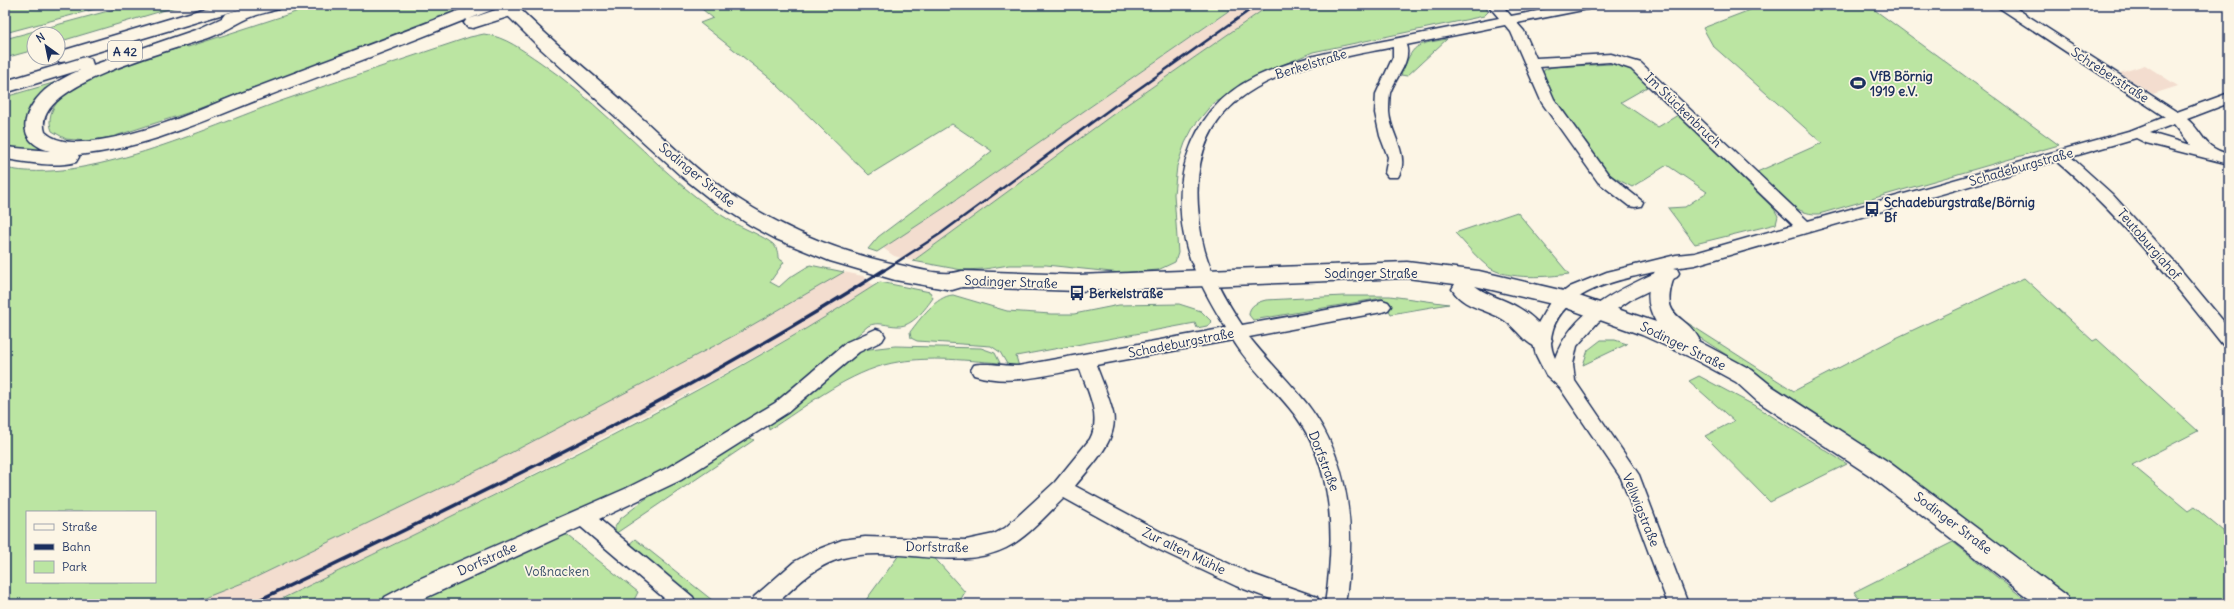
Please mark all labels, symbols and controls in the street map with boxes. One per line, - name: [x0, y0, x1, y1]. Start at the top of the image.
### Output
- north arrow: [26, 26, 66, 66]
- text: N: [34, 30, 48, 46]
- road number: A 42: [108, 41, 142, 61]
- street label: Schreberstraße: [2068, 43, 2152, 107]
- street label: Berkelstraße: [1273, 45, 1349, 83]
- place label: VfB Börnig 1919 e.V.: [1870, 68, 1933, 100]
- street label: Im Stückenbruch: [1641, 69, 1726, 151]
- sports icon: VfB Börnig 1919 e.V.: [1849, 74, 1867, 92]
- street label: Sodinger Straße: [655, 139, 739, 211]
- street label: Schadeburgstraße: [1967, 144, 2075, 190]
- place label: Schadeburgstraße/Börnig Bf: [1884, 194, 2035, 226]
- bus stop icon: Schadeburgstraße/Börnig Bf: [1863, 200, 1881, 218]
- street label: Teutoburgiahof: [2113, 205, 2185, 284]
- street label: Sodinger Straße: [1324, 265, 1418, 282]
- street label: Sodinger Straße: [964, 272, 1058, 292]
- bus stop icon: Berkelstraße: [1068, 284, 1086, 302]
- place label: Berkelstraße: [1089, 285, 1163, 302]
- street label: Sodinger Straße: [1637, 318, 1729, 374]
- street label: Schadeburgstraße: [1127, 324, 1235, 362]
- street label: Dorfstraße: [1305, 429, 1343, 493]
- street label: Vellwigstraße: [1619, 471, 1663, 549]
- street label: Sodinger Straße: [1911, 488, 1995, 558]
- legend: [26, 511, 156, 583]
- text: Straße: [62, 519, 97, 534]
- street label: Zur alten Mühle: [1139, 523, 1229, 579]
- street label: Dorfstraße: [455, 538, 519, 580]
- street label: Dorfstraße: [905, 538, 969, 556]
- text: Bahn: [62, 539, 91, 554]
- text: Park: [62, 559, 87, 574]
- park label: Voßnacken: [525, 563, 590, 580]

